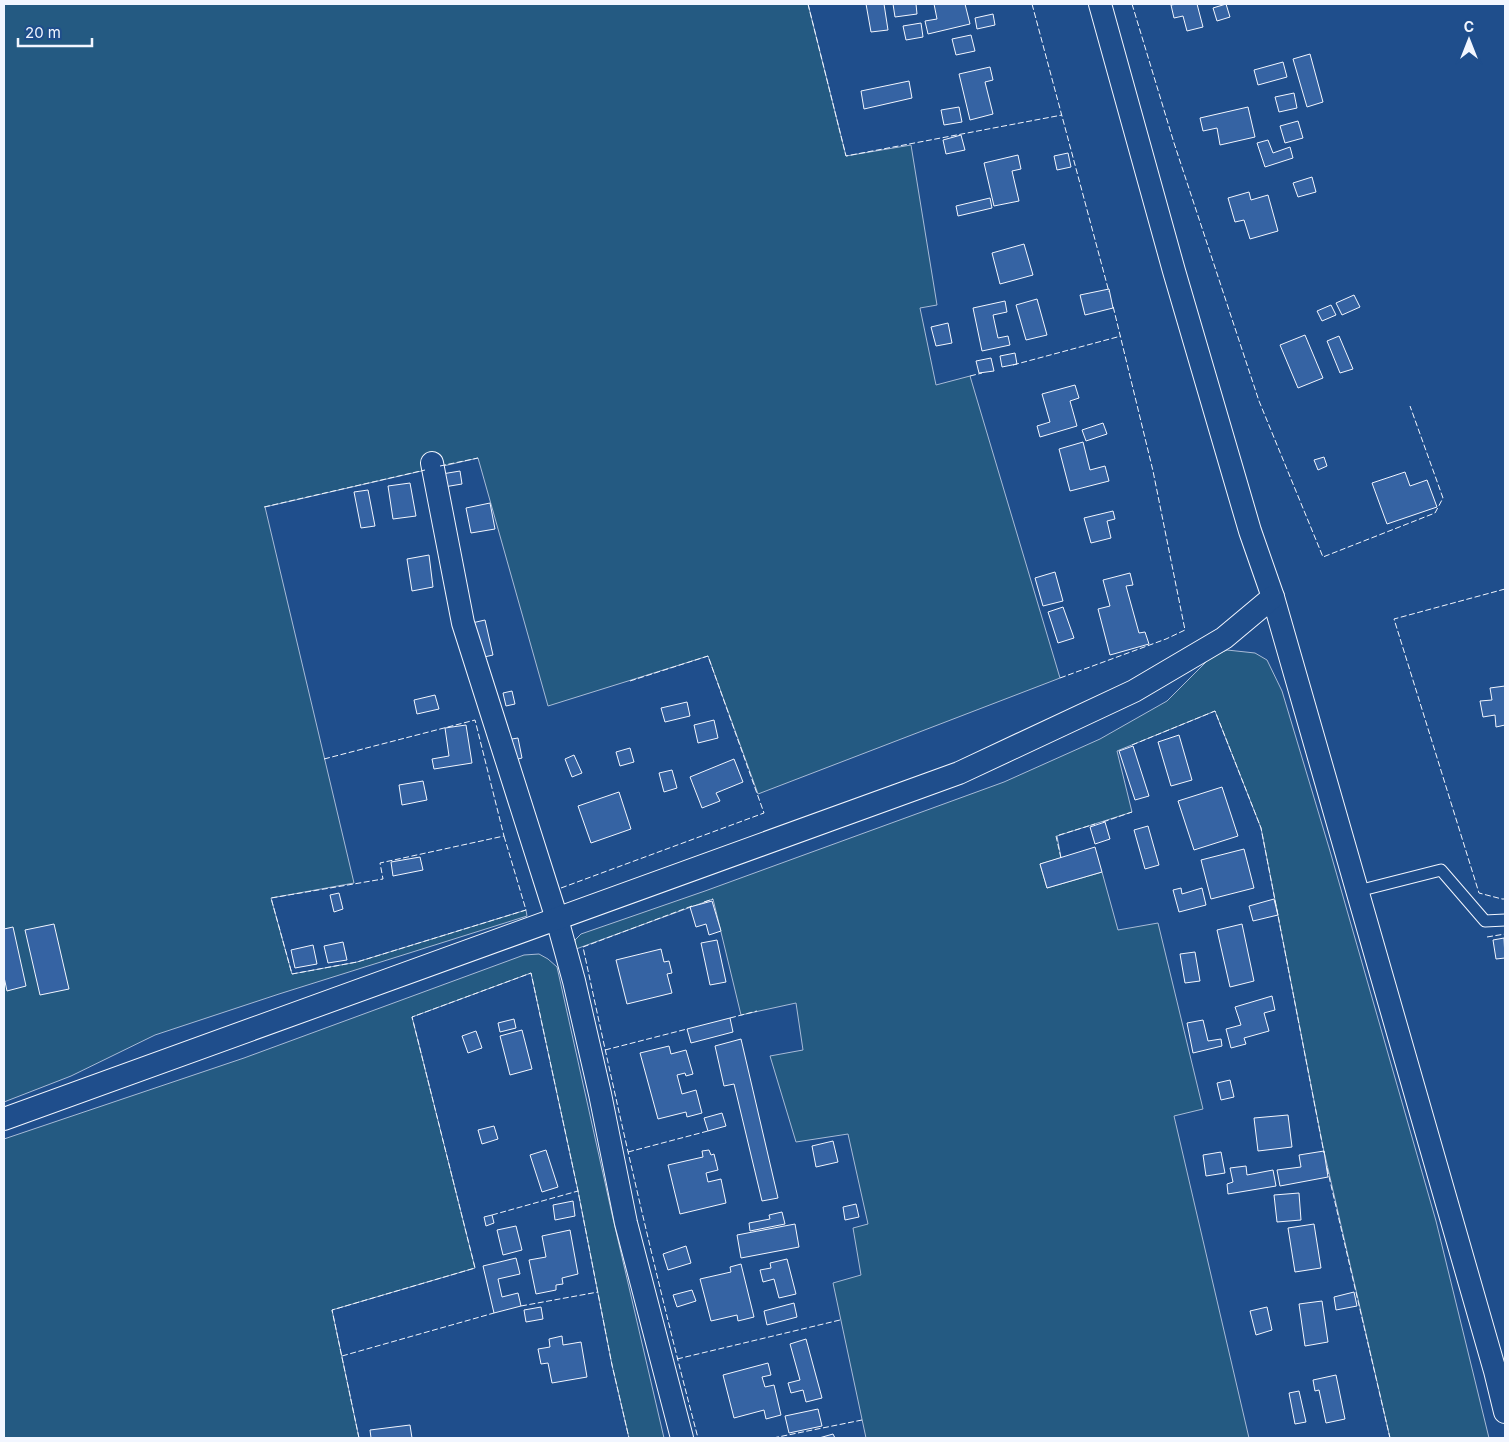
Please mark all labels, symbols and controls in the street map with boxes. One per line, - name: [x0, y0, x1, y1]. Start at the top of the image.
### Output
- scale bar: [18, 15, 91, 47]
- north arrow: [1444, 15, 1494, 65]
- text: С: [1464, 18, 1474, 35]
- text: 20 m: [25, 23, 61, 42]

